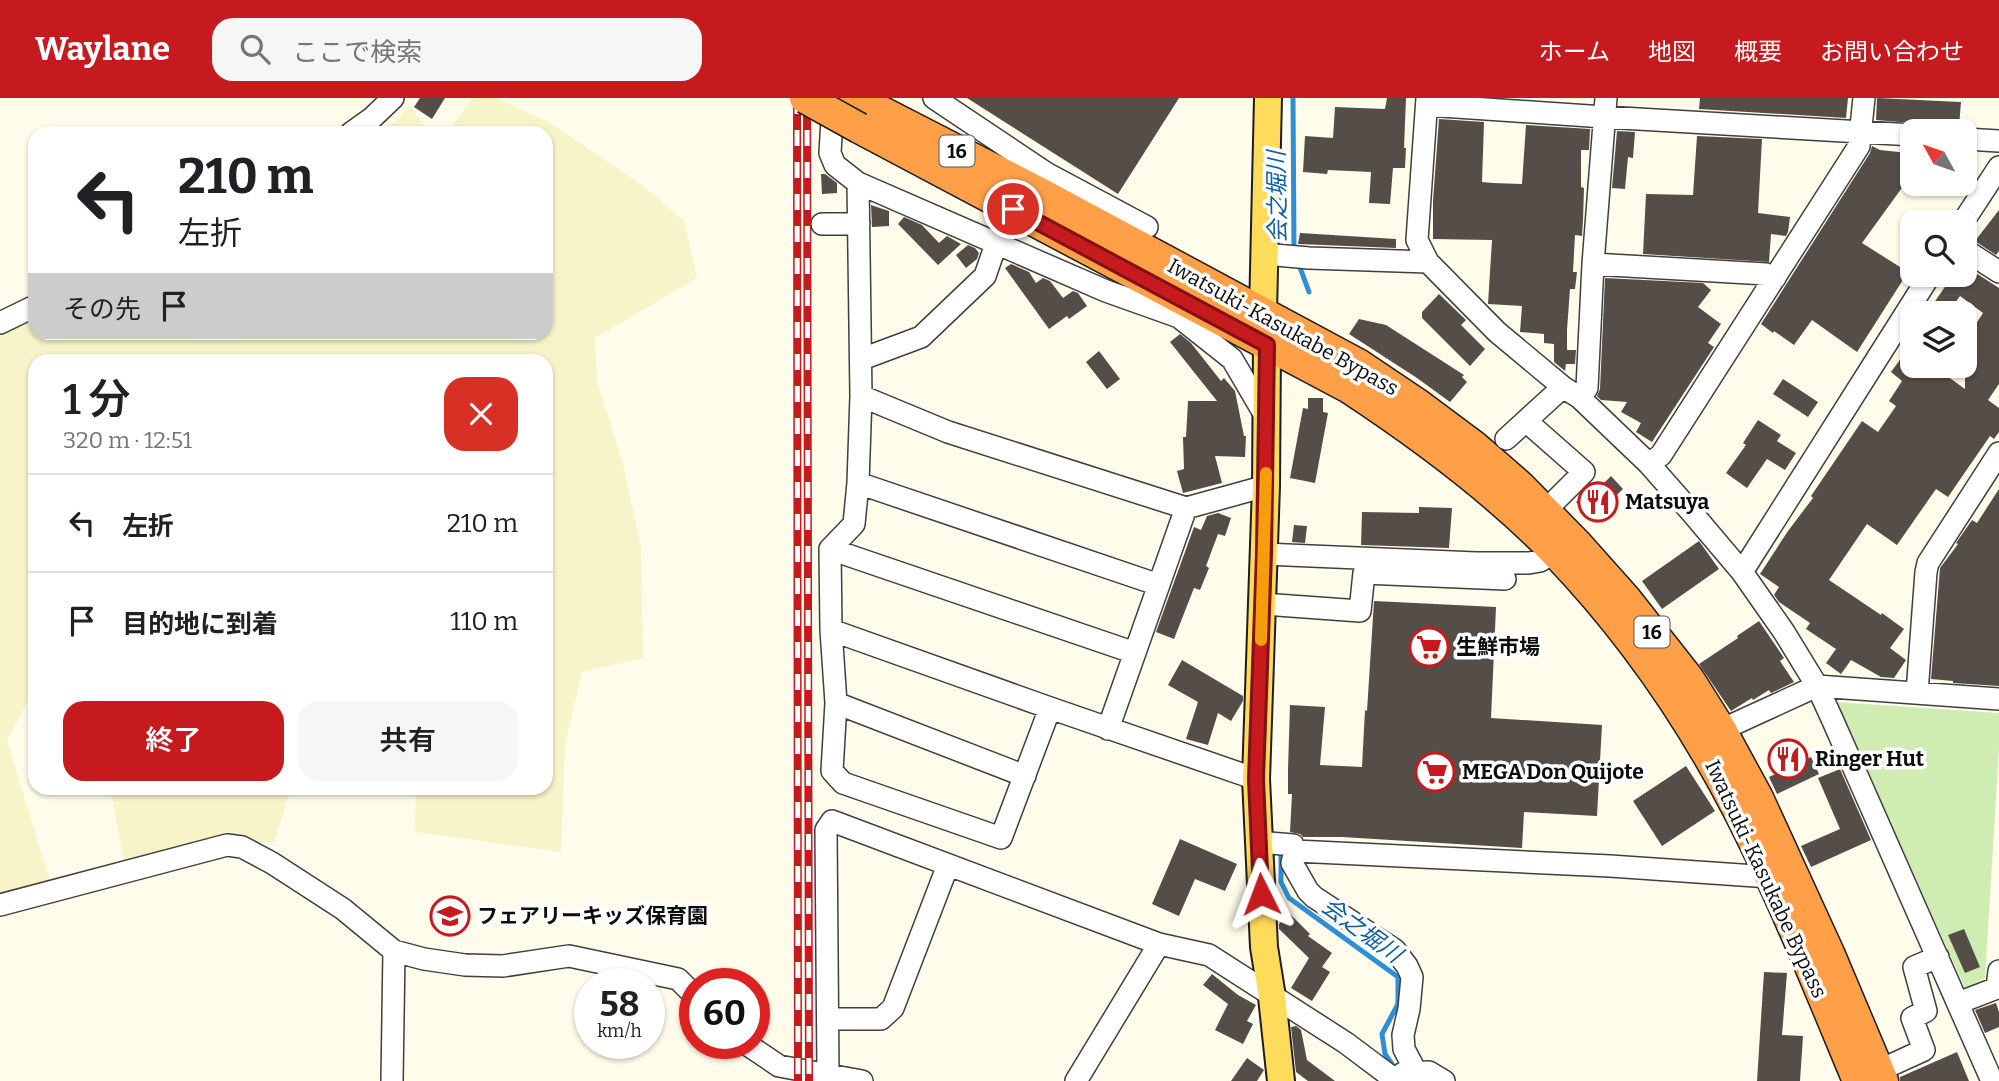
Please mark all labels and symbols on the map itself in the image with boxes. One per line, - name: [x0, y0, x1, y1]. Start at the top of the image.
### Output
- north arrow: [1900, 119, 1978, 196]
- road number: 16: [940, 136, 974, 166]
- water label: 会之堀川: [1262, 148, 1292, 243]
- pin: [983, 179, 1043, 239]
- street label: Iwatsuki-Kasukabe Bypass: [1163, 253, 1403, 401]
- restaurant icon: Matsuya: [1577, 481, 1619, 523]
- place label: Matsuya: [1625, 489, 1709, 515]
- road number: 16: [1634, 617, 1670, 648]
- supermarket icon: 生鮮市場: [1408, 626, 1450, 668]
- place label: 生鮮市場: [1456, 634, 1540, 660]
- restaurant icon: Ringer Hut: [1767, 738, 1809, 780]
- place label: Ringer Hut: [1815, 746, 1925, 772]
- supermarket icon: MEGA Don Quijote: [1414, 751, 1456, 793]
- street label: Iwatsuki-Kasukabe Bypass: [1699, 756, 1833, 1002]
- place label: MEGA Don Quijote: [1462, 759, 1644, 785]
- position arrow: [1224, 857, 1298, 931]
- water label: 会之堀川: [1317, 892, 1410, 970]
- school or university icon: フェアリーキッズ保育園: [429, 895, 471, 937]
- place label: フェアリーキッズ保育園: [477, 903, 708, 929]
- speed limit sign: 60: [679, 968, 770, 1059]

